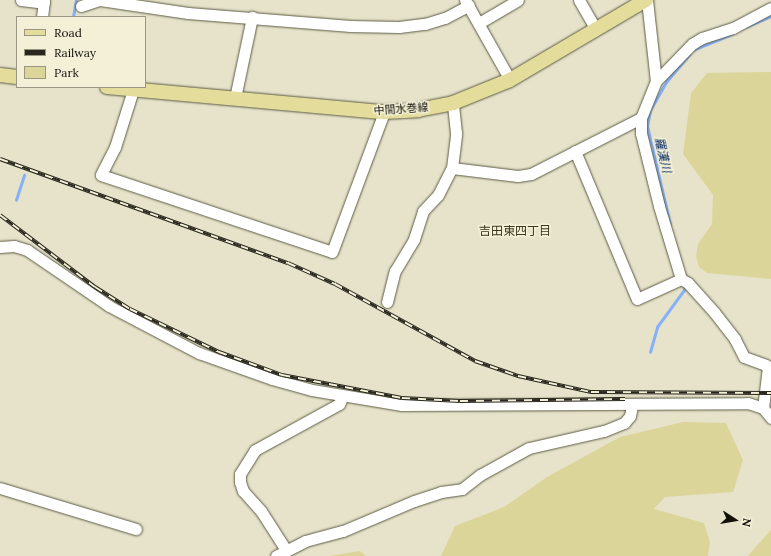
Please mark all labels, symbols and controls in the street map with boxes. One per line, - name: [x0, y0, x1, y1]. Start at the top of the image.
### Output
- legend: [16, 16, 146, 88]
- text: Road: [54, 25, 82, 40]
- text: Railway: [54, 45, 96, 60]
- text: Park: [54, 65, 79, 80]
- street label: 中間水巻線: [373, 100, 429, 118]
- water label: 羅漢川: [652, 136, 674, 174]
- district label: 吉田東四丁目: [479, 224, 551, 238]
- north arrow: [715, 500, 755, 540]
- text: N: [739, 517, 754, 528]

